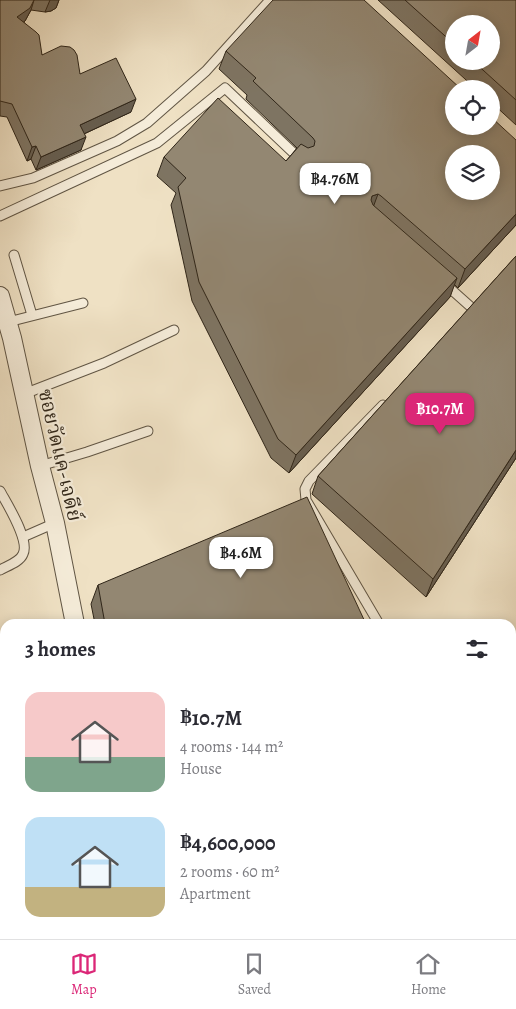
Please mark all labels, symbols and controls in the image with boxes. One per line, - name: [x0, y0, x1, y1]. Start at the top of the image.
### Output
- north arrow: [445, 15, 500, 70]
- map controls: [445, 15, 500, 200]
- button: locate: [445, 80, 500, 135]
- button: layers: [445, 145, 500, 200]
- pin: ฿4.76M: [294, 162, 376, 205]
- text: ฿4.76M: [311, 168, 359, 190]
- street label: ซอยวัดแค-เจดีย์: [32, 386, 88, 524]
- pin: ฿10.7M: [399, 392, 481, 435]
- text: ฿10.7M: [416, 398, 464, 420]
- pin: ฿4.6M: [206, 536, 276, 579]
- text: ฿4.6M: [220, 542, 262, 564]
- text: 3 homes: [25, 635, 96, 663]
- icon: filters: [463, 635, 491, 663]
- text: ฿10.7M: [180, 704, 242, 732]
- icon: home: [65, 712, 125, 772]
- text: 4 rooms · 144 m²: [180, 736, 283, 758]
- text: House: [180, 758, 222, 780]
- text: ฿4,600,000: [180, 829, 276, 857]
- icon: home: [65, 837, 125, 897]
- text: 2 rooms · 60 m²: [180, 861, 280, 883]
- text: Apartment: [180, 883, 251, 905]
- tab: Map: [70, 950, 98, 999]
- tab: Saved: [238, 950, 271, 999]
- tab: Home: [411, 950, 446, 999]

